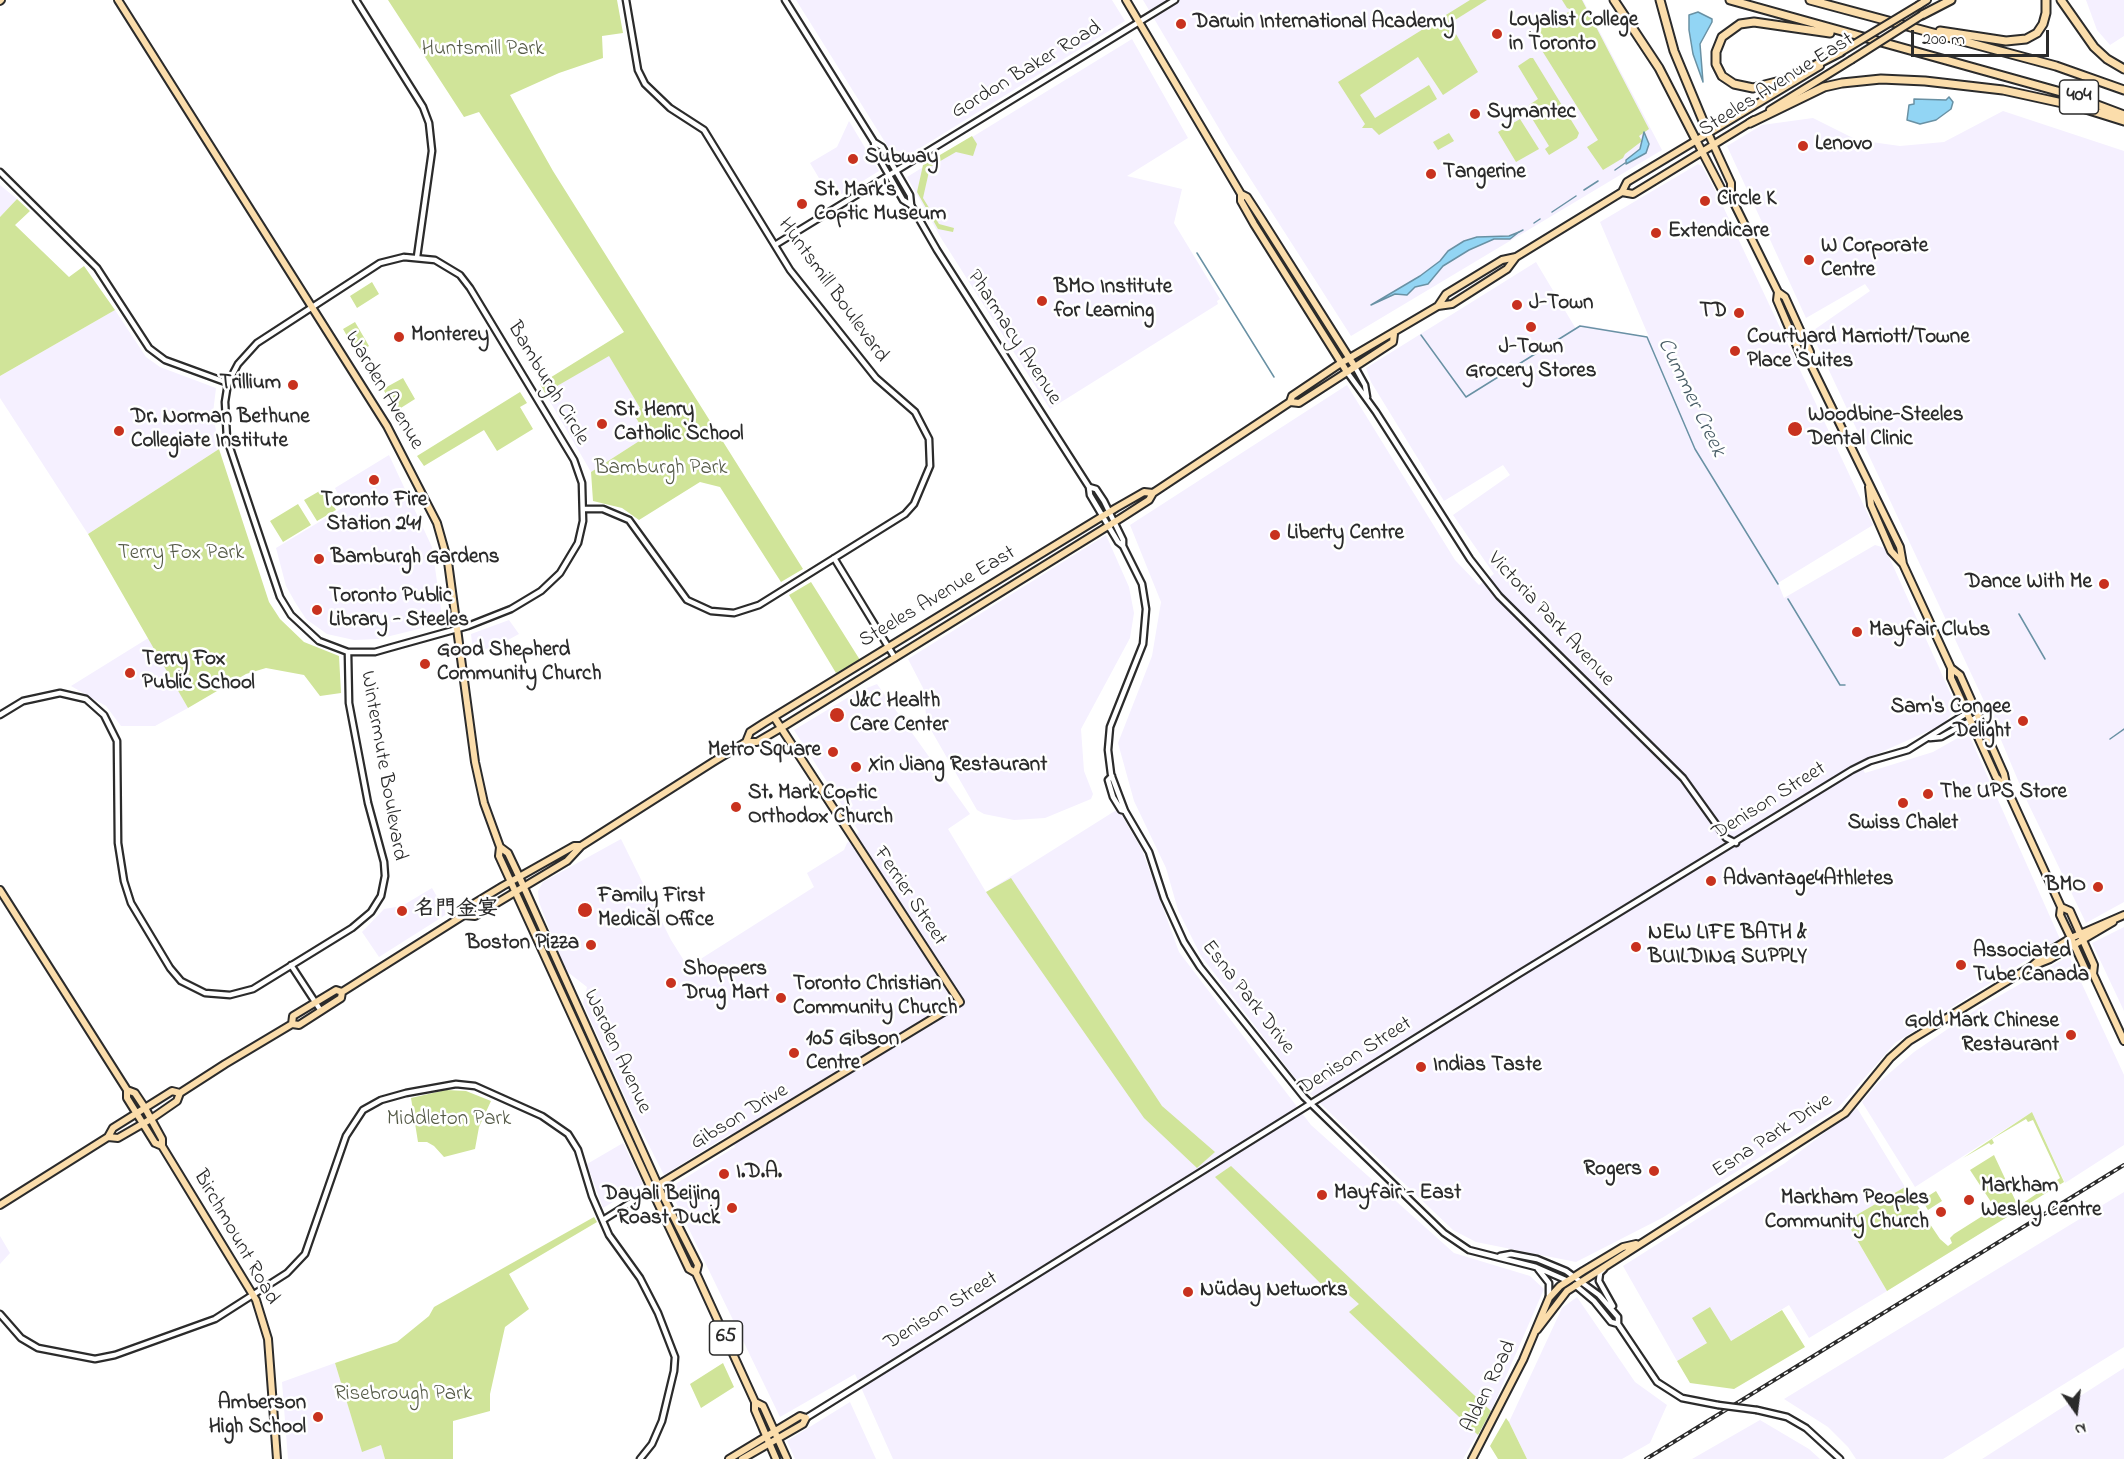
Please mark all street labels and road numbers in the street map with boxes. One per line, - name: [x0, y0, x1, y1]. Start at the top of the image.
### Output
- street label: Gordon Baker Road: [947, 16, 1107, 126]
- street label: Steeles Avenue East: [1695, 28, 1859, 144]
- road number: 404: [2060, 80, 2098, 114]
- street label: Huntsmill Boulevard: [771, 214, 893, 368]
- street label: Pharmacy Avenue: [960, 266, 1066, 410]
- street label: Bamburgh Circle: [500, 318, 594, 450]
- street label: Warden Avenue: [338, 327, 428, 455]
- street label: Steeles Avenue East: [855, 541, 1021, 655]
- street label: Victoria Park Avenue: [1481, 547, 1619, 693]
- street label: Wintermute Boulevard: [353, 669, 411, 863]
- street label: Denison Street: [1709, 757, 1831, 847]
- street label: Ferrier Street: [867, 843, 951, 951]
- street label: Esna Park Drive: [1195, 936, 1299, 1060]
- street label: Warden Avenue: [576, 986, 656, 1118]
- street label: Denison Street: [1295, 1012, 1417, 1102]
- street label: Gibson Drive: [687, 1079, 793, 1157]
- street label: Esna Park Drive: [1709, 1089, 1837, 1185]
- street label: Birchmount Road: [186, 1166, 284, 1310]
- street label: Denison Street: [881, 1267, 1003, 1357]
- road number: 65: [710, 1321, 742, 1355]
- street label: Alden Road: [1457, 1337, 1523, 1437]

